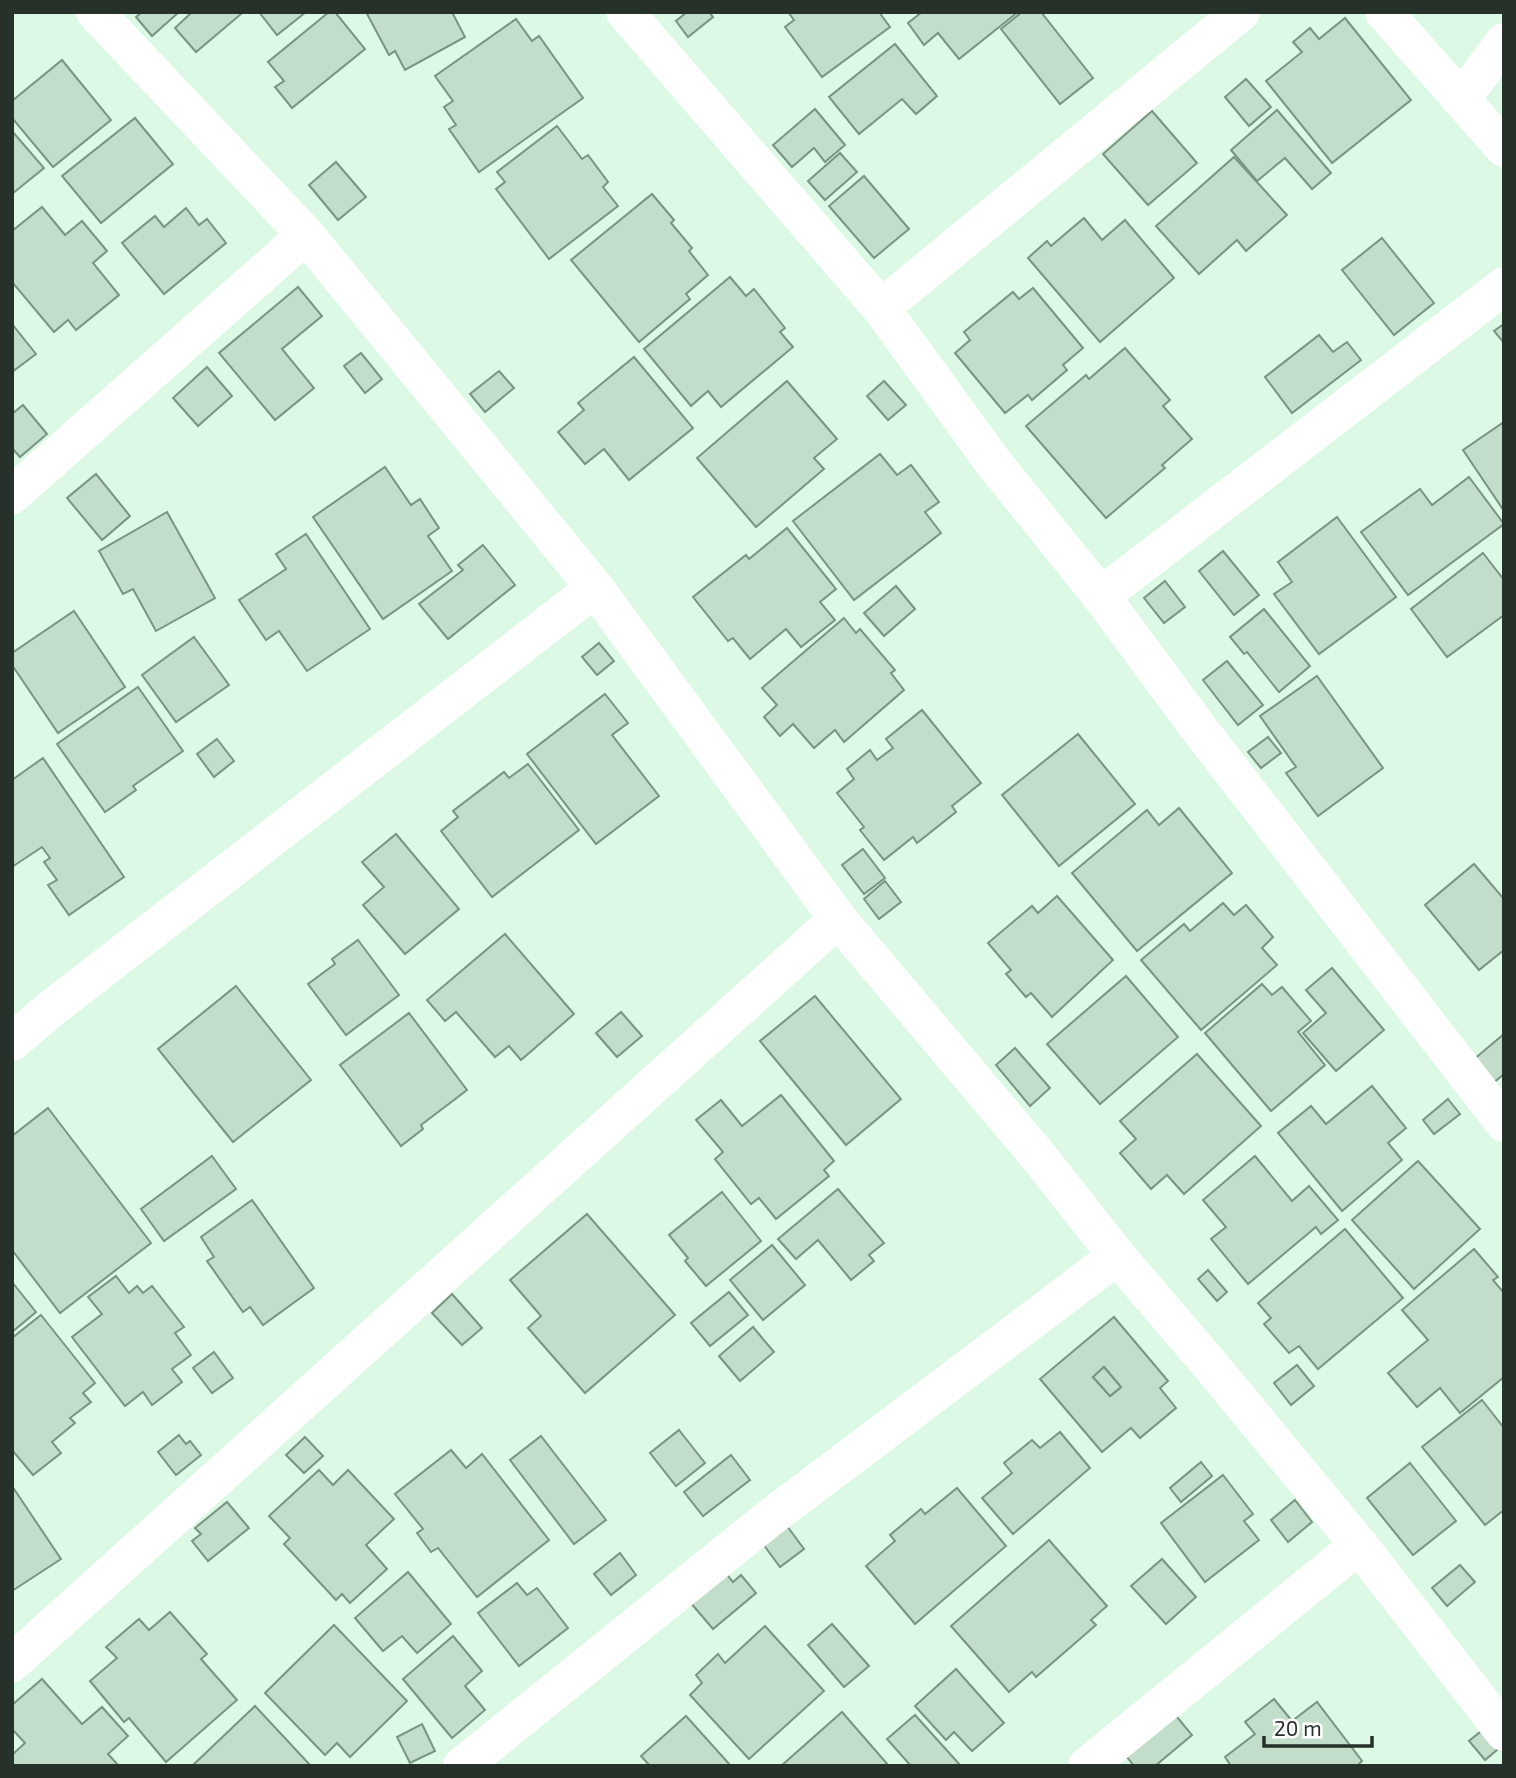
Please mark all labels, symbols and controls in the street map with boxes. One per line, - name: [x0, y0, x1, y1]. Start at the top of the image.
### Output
- scale bar: [1264, 1704, 1372, 1748]
- text: 20 m: [1274, 1715, 1322, 1740]

